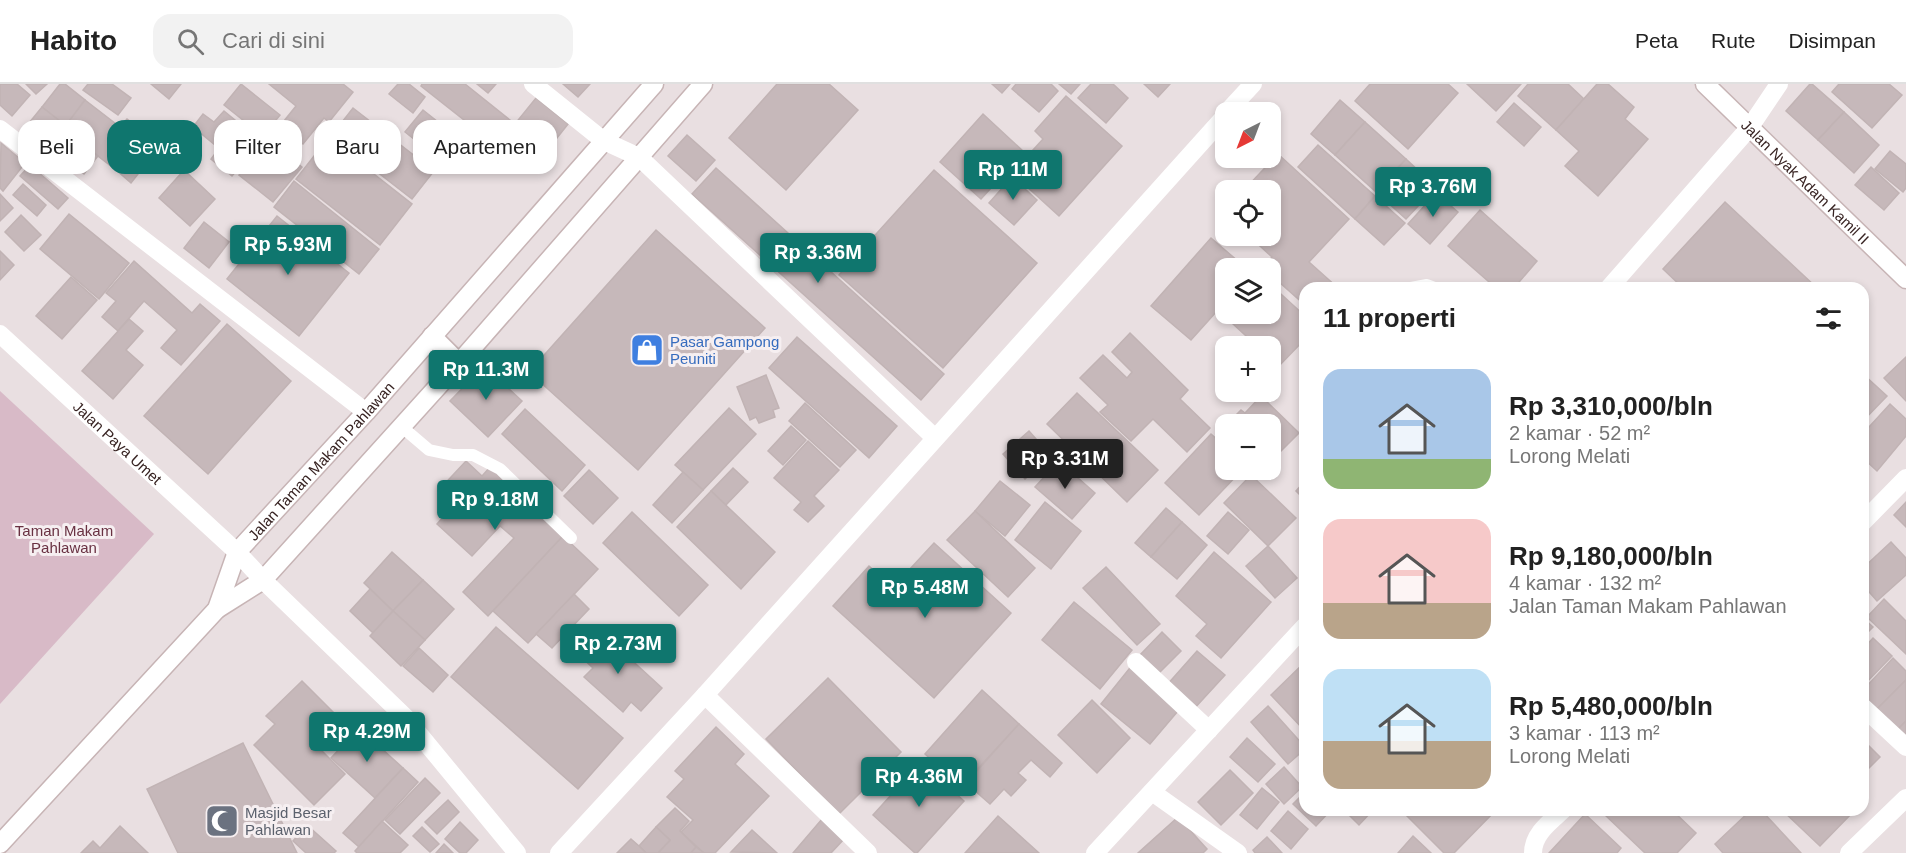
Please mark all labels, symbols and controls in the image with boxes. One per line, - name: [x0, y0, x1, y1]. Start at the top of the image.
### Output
- search box: [153, 14, 573, 68]
- text: Habito: [30, 25, 117, 56]
- icon: search: [174, 25, 207, 58]
- text: Cari di sini: [222, 28, 325, 53]
- text: Peta: [1635, 29, 1678, 52]
- text: Rute: [1711, 29, 1755, 52]
- text: Disimpan: [1788, 29, 1876, 52]
- north arrow: [1215, 102, 1281, 168]
- map controls: [1215, 102, 1281, 480]
- street label: Jalan Nyak Adam Kamil II: [1738, 116, 1873, 247]
- chip: Beli: [18, 120, 95, 174]
- chip: Sewa: [107, 120, 202, 174]
- chip: Filter: [214, 120, 302, 174]
- chip: Baru: [314, 120, 401, 174]
- chip: Apartemen: [413, 120, 557, 174]
- pin: Rp 11M: [964, 150, 1062, 201]
- text: Rp 11M: [978, 158, 1048, 180]
- pin: Rp 3.76M: [1371, 167, 1495, 218]
- text: Rp 3.76M: [1389, 175, 1477, 197]
- button: locate: [1215, 180, 1281, 246]
- pin: Rp 5.93M: [226, 225, 350, 276]
- text: Rp 5.93M: [244, 233, 332, 255]
- pin: Rp 3.36M: [756, 233, 880, 284]
- text: Rp 3.36M: [774, 241, 862, 263]
- button: layers: [1215, 258, 1281, 324]
- icon: filters: [1812, 302, 1845, 335]
- text: 11 properti: [1323, 303, 1456, 333]
- shop icon: Pasar Gampong Peuniti: [629, 332, 665, 368]
- place label: Pasar Gampong Peuniti: [670, 333, 779, 367]
- button: +: [1215, 336, 1281, 402]
- pin: Rp 11.3M: [424, 350, 548, 401]
- text: Rp 11.3M: [443, 358, 529, 380]
- street label: Jalan Taman Makam Pahlawan: [244, 378, 397, 543]
- text: Rp 3,310,000/bln: [1509, 391, 1713, 421]
- icon: home: [1371, 393, 1443, 465]
- street label: Jalan Paya Umet: [70, 397, 166, 488]
- button: −: [1215, 414, 1281, 480]
- text: 2 kamar · 52 m²: [1509, 422, 1650, 444]
- pin: Rp 3.31M: [1003, 439, 1127, 490]
- text: Lorong Melati: [1509, 445, 1630, 467]
- text: Rp 3.31M: [1021, 447, 1109, 469]
- pin: Rp 9.18M: [433, 480, 557, 531]
- text: Rp 9.18M: [451, 488, 539, 510]
- park label: Taman Makam Pahlawan: [15, 522, 113, 556]
- text: Rp 9,180,000/bln: [1509, 541, 1713, 571]
- icon: home: [1371, 543, 1443, 615]
- pin: Rp 5.48M: [863, 568, 987, 619]
- text: 4 kamar · 132 m²: [1509, 572, 1661, 594]
- text: Rp 5.48M: [881, 576, 969, 598]
- text: Jalan Taman Makam Pahlawan: [1509, 595, 1787, 617]
- pin: Rp 2.73M: [556, 624, 680, 675]
- text: Rp 2.73M: [574, 632, 662, 654]
- text: Rp 5,480,000/bln: [1509, 691, 1713, 721]
- icon: home: [1371, 693, 1443, 765]
- pin: Rp 4.29M: [305, 712, 429, 763]
- text: Rp 4.29M: [323, 720, 411, 742]
- text: 3 kamar · 113 m²: [1509, 722, 1660, 744]
- text: Lorong Melati: [1509, 745, 1630, 767]
- pin: Rp 4.36M: [857, 757, 981, 808]
- text: Rp 4.36M: [875, 765, 963, 787]
- mosque icon: Masjid Besar Pahlawan: [204, 803, 240, 839]
- place label: Masjid Besar Pahlawan: [245, 804, 332, 838]

